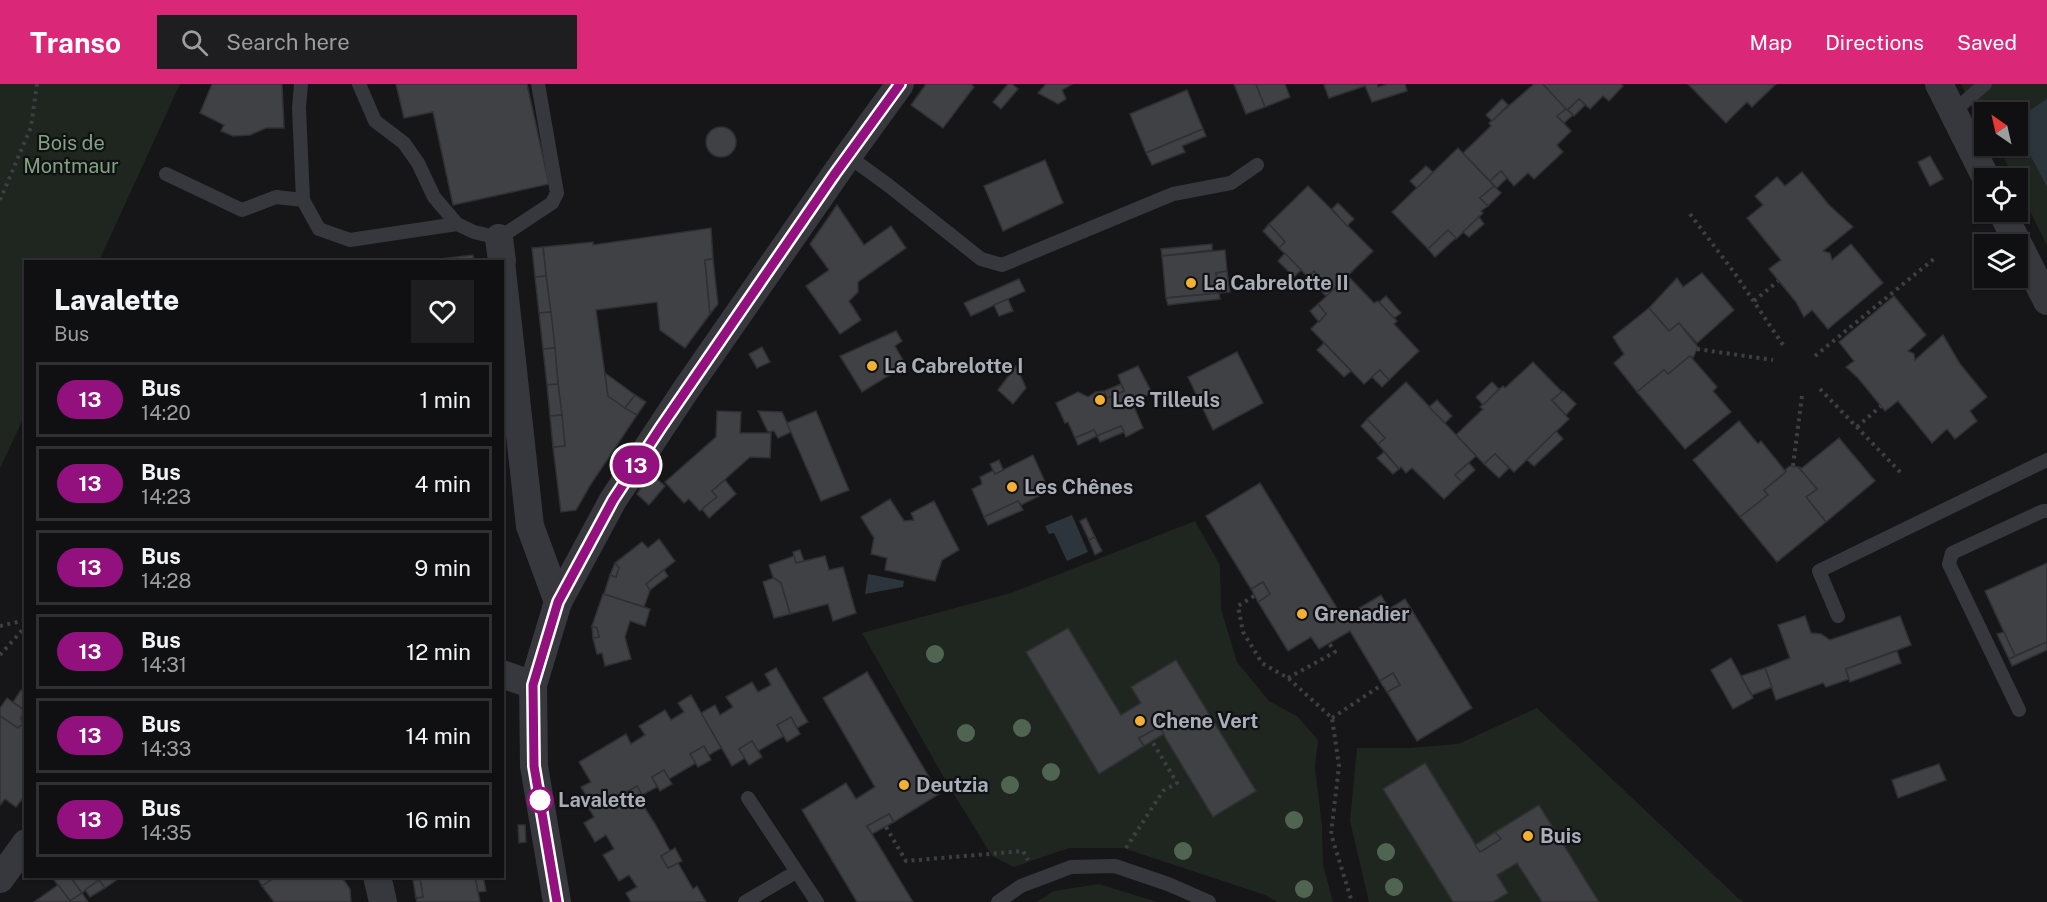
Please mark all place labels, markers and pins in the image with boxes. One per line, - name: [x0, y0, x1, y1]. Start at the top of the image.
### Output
- place label: La Cabrelotte II: [1203, 271, 1349, 295]
- marker: La Cabrelotte II: [1184, 276, 1198, 290]
- place label: La Cabrelotte I: [884, 354, 1024, 378]
- marker: La Cabrelotte I: [865, 359, 879, 373]
- place label: Les Tilleuls: [1112, 388, 1220, 412]
- marker: Les Tilleuls: [1093, 393, 1107, 407]
- place label: Les Chênes: [1024, 475, 1133, 499]
- marker: Les Chênes: [1005, 480, 1019, 494]
- place label: Grenadier: [1314, 602, 1409, 626]
- marker: Grenadier: [1295, 607, 1309, 621]
- place label: Chene Vert: [1152, 709, 1258, 733]
- marker: Chene Vert: [1133, 714, 1147, 728]
- place label: Deutzia: [916, 773, 989, 797]
- marker: Deutzia: [897, 778, 911, 792]
- marker: Lavalette: [527, 787, 553, 813]
- place label: Lavalette: [558, 788, 646, 812]
- place label: Buis: [1540, 824, 1582, 848]
- marker: Buis: [1521, 829, 1535, 843]

